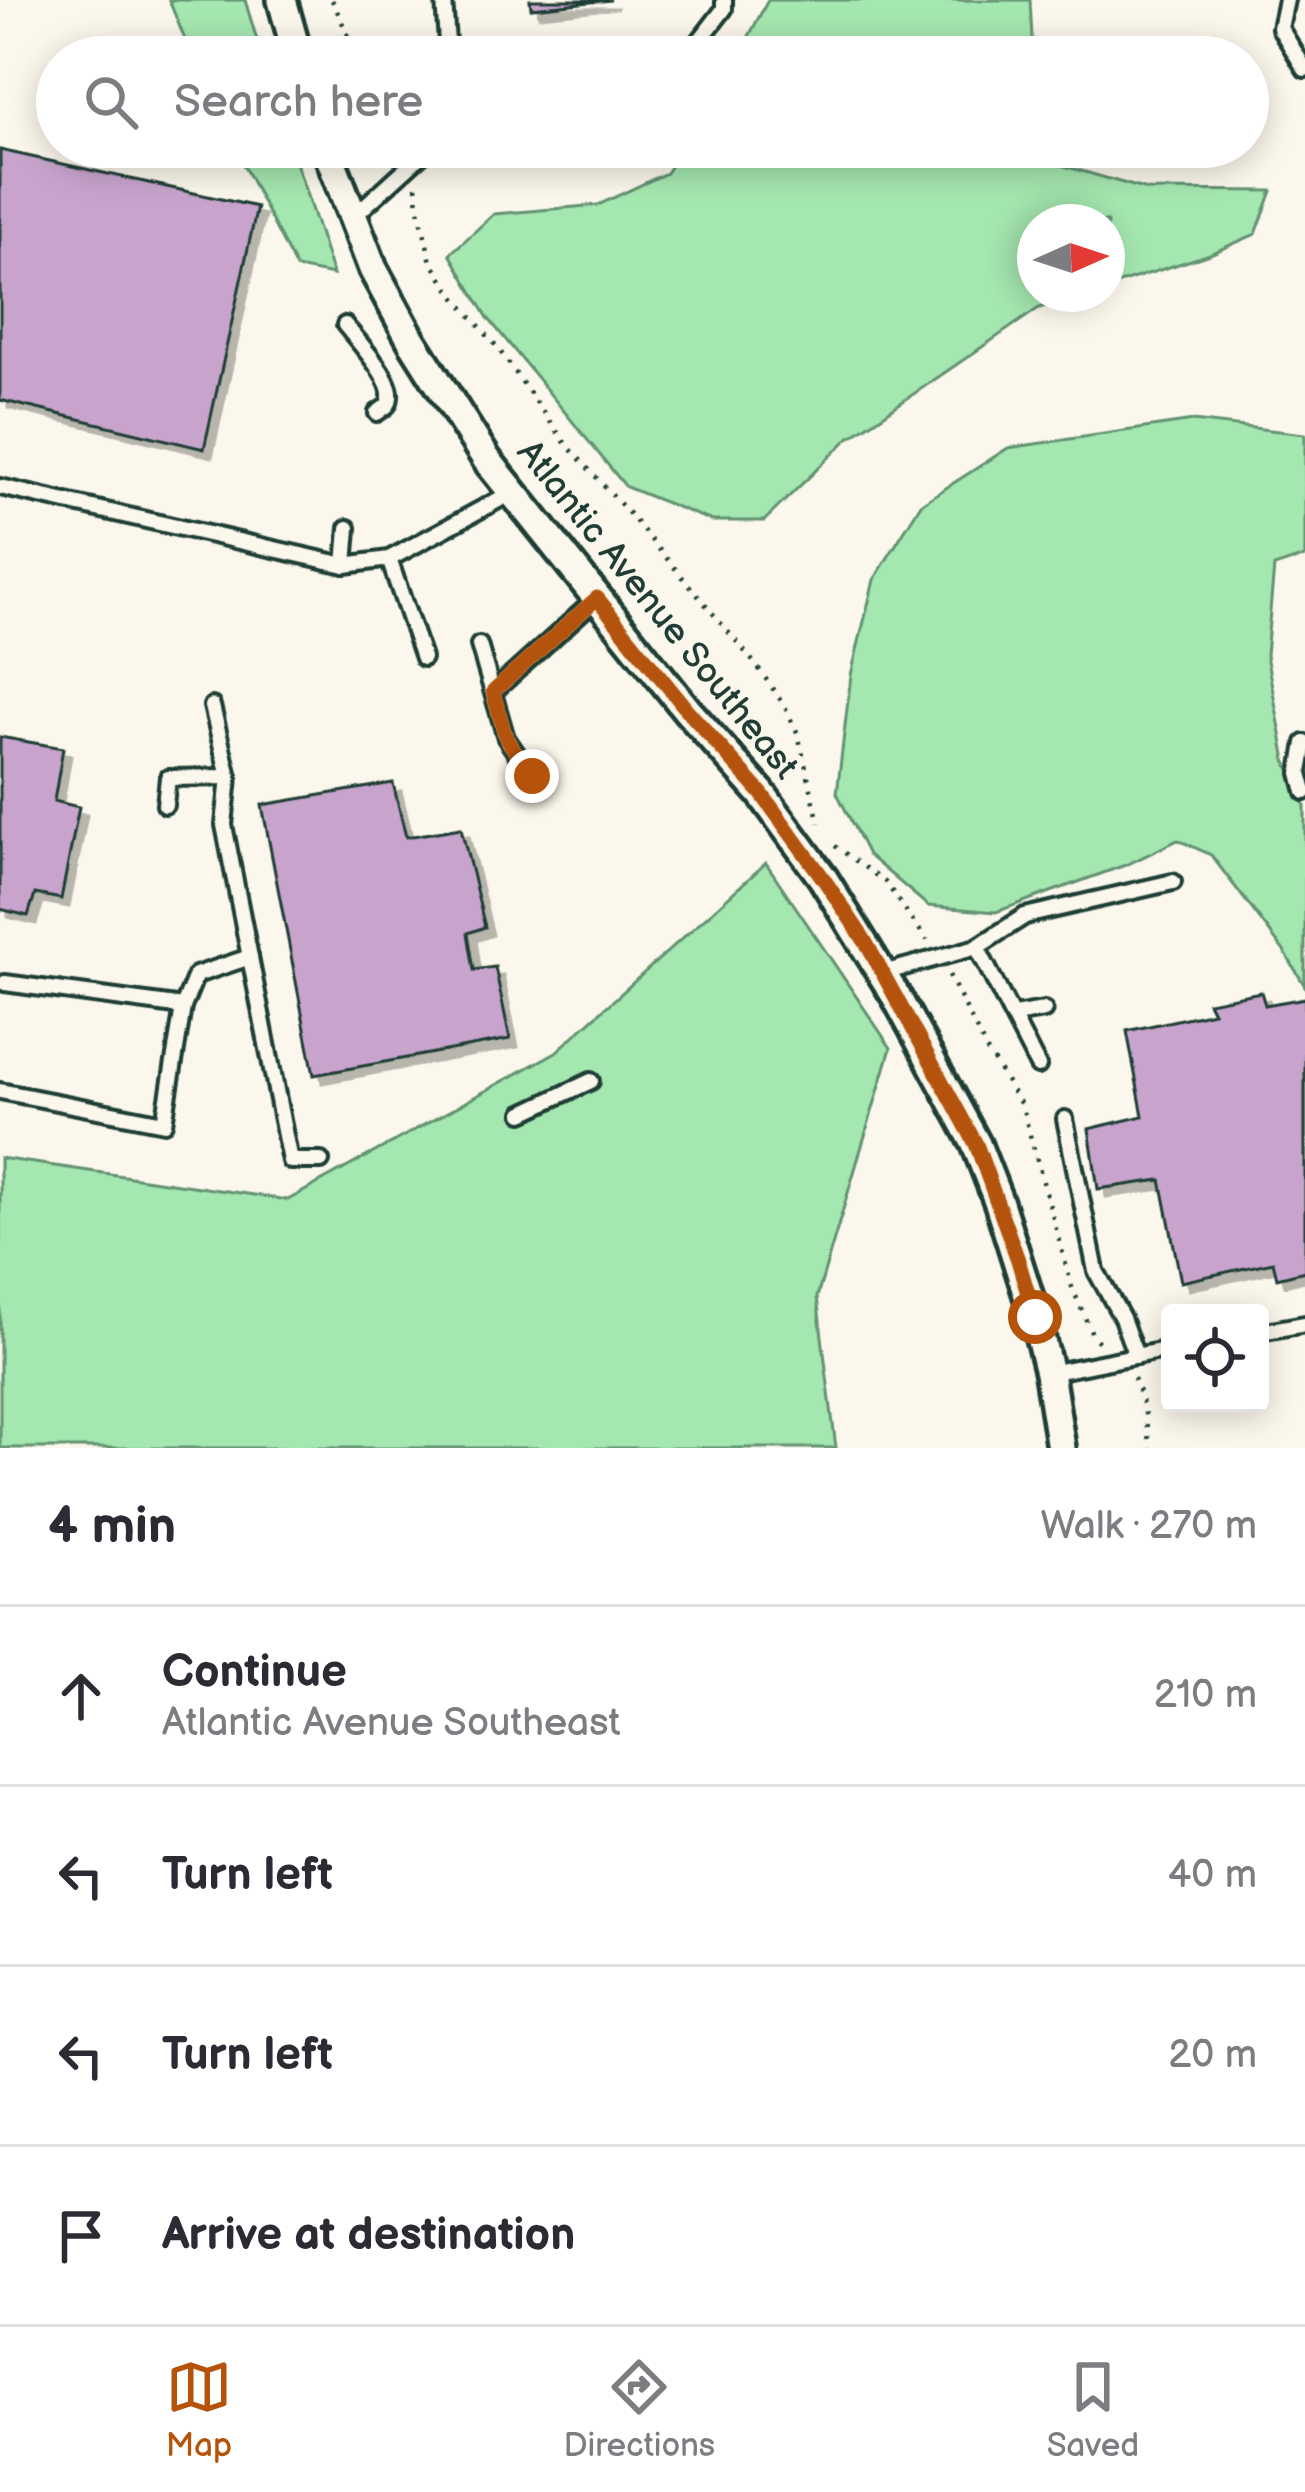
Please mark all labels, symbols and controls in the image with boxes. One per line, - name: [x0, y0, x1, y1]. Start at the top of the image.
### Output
- search box: [36, 36, 1269, 168]
- icon: search: [78, 69, 144, 135]
- text: Search here: [174, 75, 423, 130]
- north arrow: [1017, 204, 1125, 312]
- street label: Atlantic Avenue Southeast: [507, 432, 807, 788]
- route end: [505, 749, 559, 803]
- route start: [1008, 1290, 1062, 1344]
- map controls: [1161, 1304, 1269, 1412]
- button: locate: [1161, 1304, 1269, 1412]
- text: 4 min: [48, 1496, 176, 1557]
- text: Walk · 270 m: [1040, 1503, 1257, 1550]
- text: Continue: [162, 1645, 347, 1700]
- icon: ahead: [48, 1663, 114, 1729]
- text: 210 m: [1154, 1672, 1257, 1719]
- text: Atlantic Avenue Southeast: [162, 1700, 620, 1747]
- icon: left: [48, 1843, 114, 1909]
- text: Turn left: [162, 1848, 333, 1903]
- text: 40 m: [1167, 1852, 1257, 1899]
- icon: left: [48, 2023, 114, 2089]
- text: Turn left: [162, 2028, 333, 2083]
- text: 20 m: [1168, 2032, 1257, 2079]
- icon: arrive: [48, 2203, 114, 2269]
- text: Arrive at destination: [162, 2208, 575, 2263]
- tab: Map: [166, 2354, 232, 2466]
- tab: Directions: [563, 2354, 715, 2466]
- tab: Saved: [1047, 2354, 1139, 2466]

